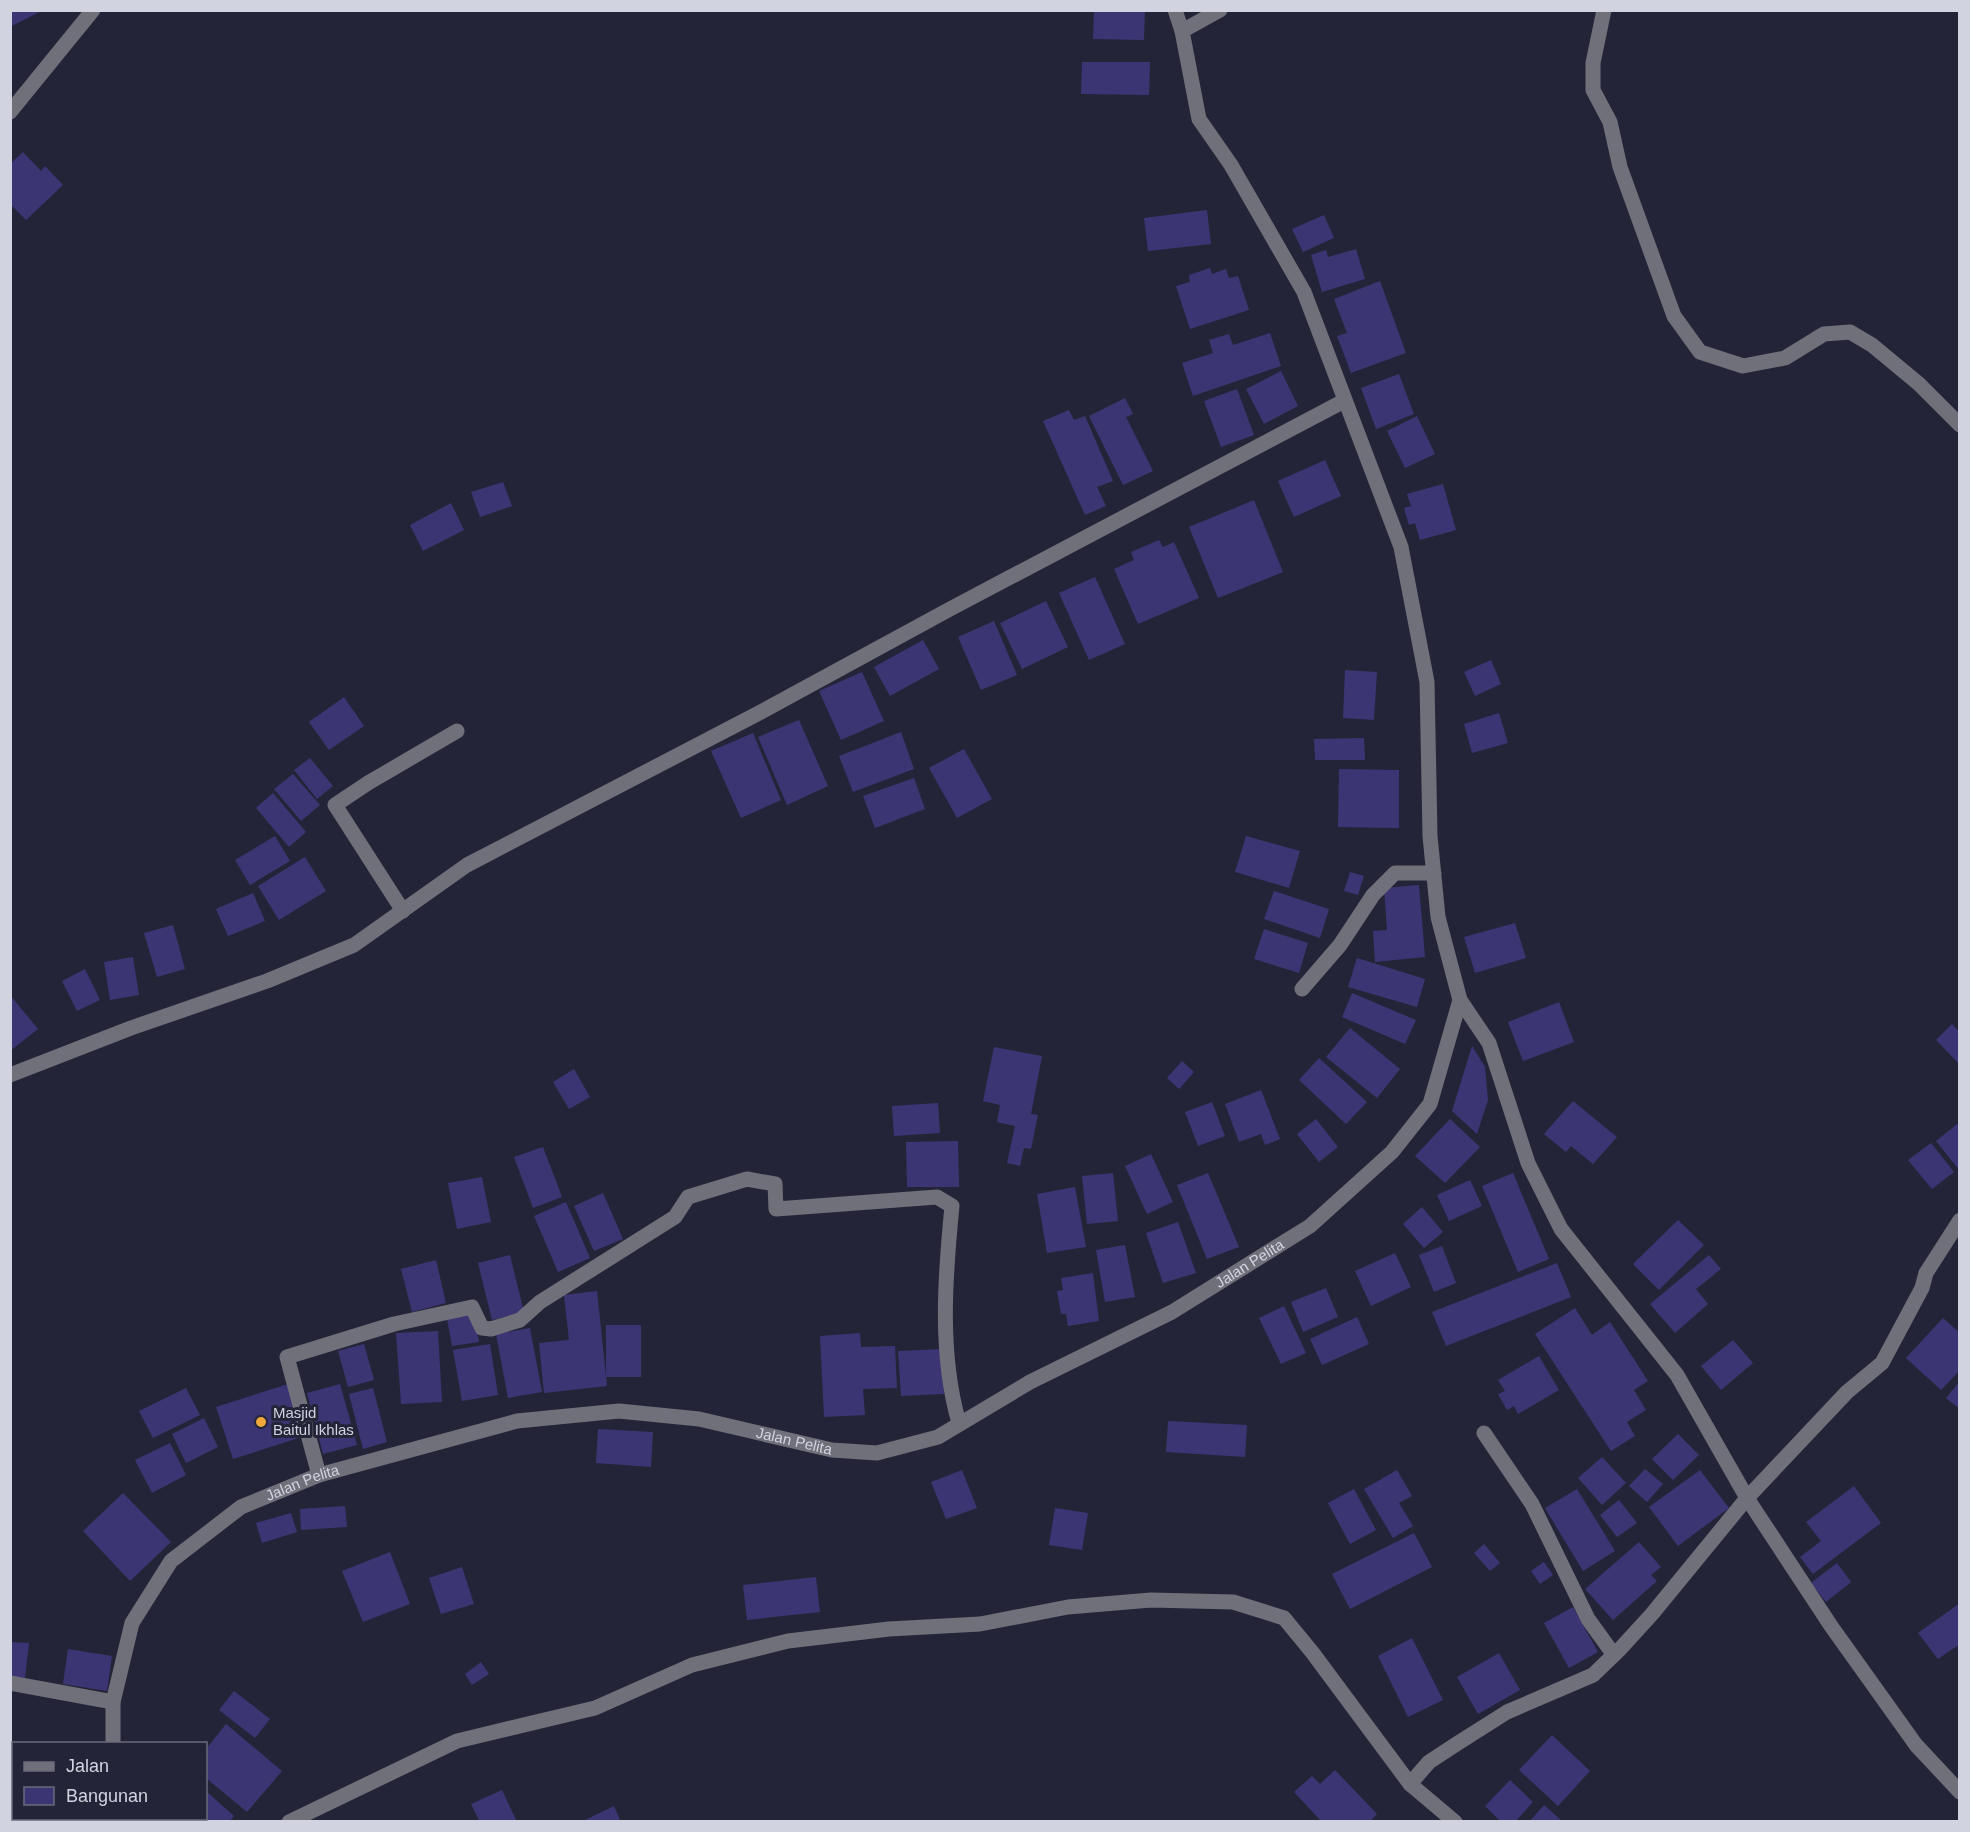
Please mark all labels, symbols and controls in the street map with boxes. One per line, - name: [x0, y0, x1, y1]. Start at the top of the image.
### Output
- street label: Jalan Pelita: [1212, 1235, 1287, 1291]
- place label: Masjid Baitul Ikhlas: [273, 1404, 354, 1438]
- marker: Masjid Baitul Ikhlas: [254, 1415, 268, 1429]
- street label: Jalan Pelita: [755, 1424, 835, 1458]
- street label: Jalan Pelita: [263, 1461, 342, 1504]
- legend: [12, 1742, 207, 1820]
- text: Jalan: [66, 1756, 109, 1776]
- text: Bangunan: [66, 1786, 148, 1806]

